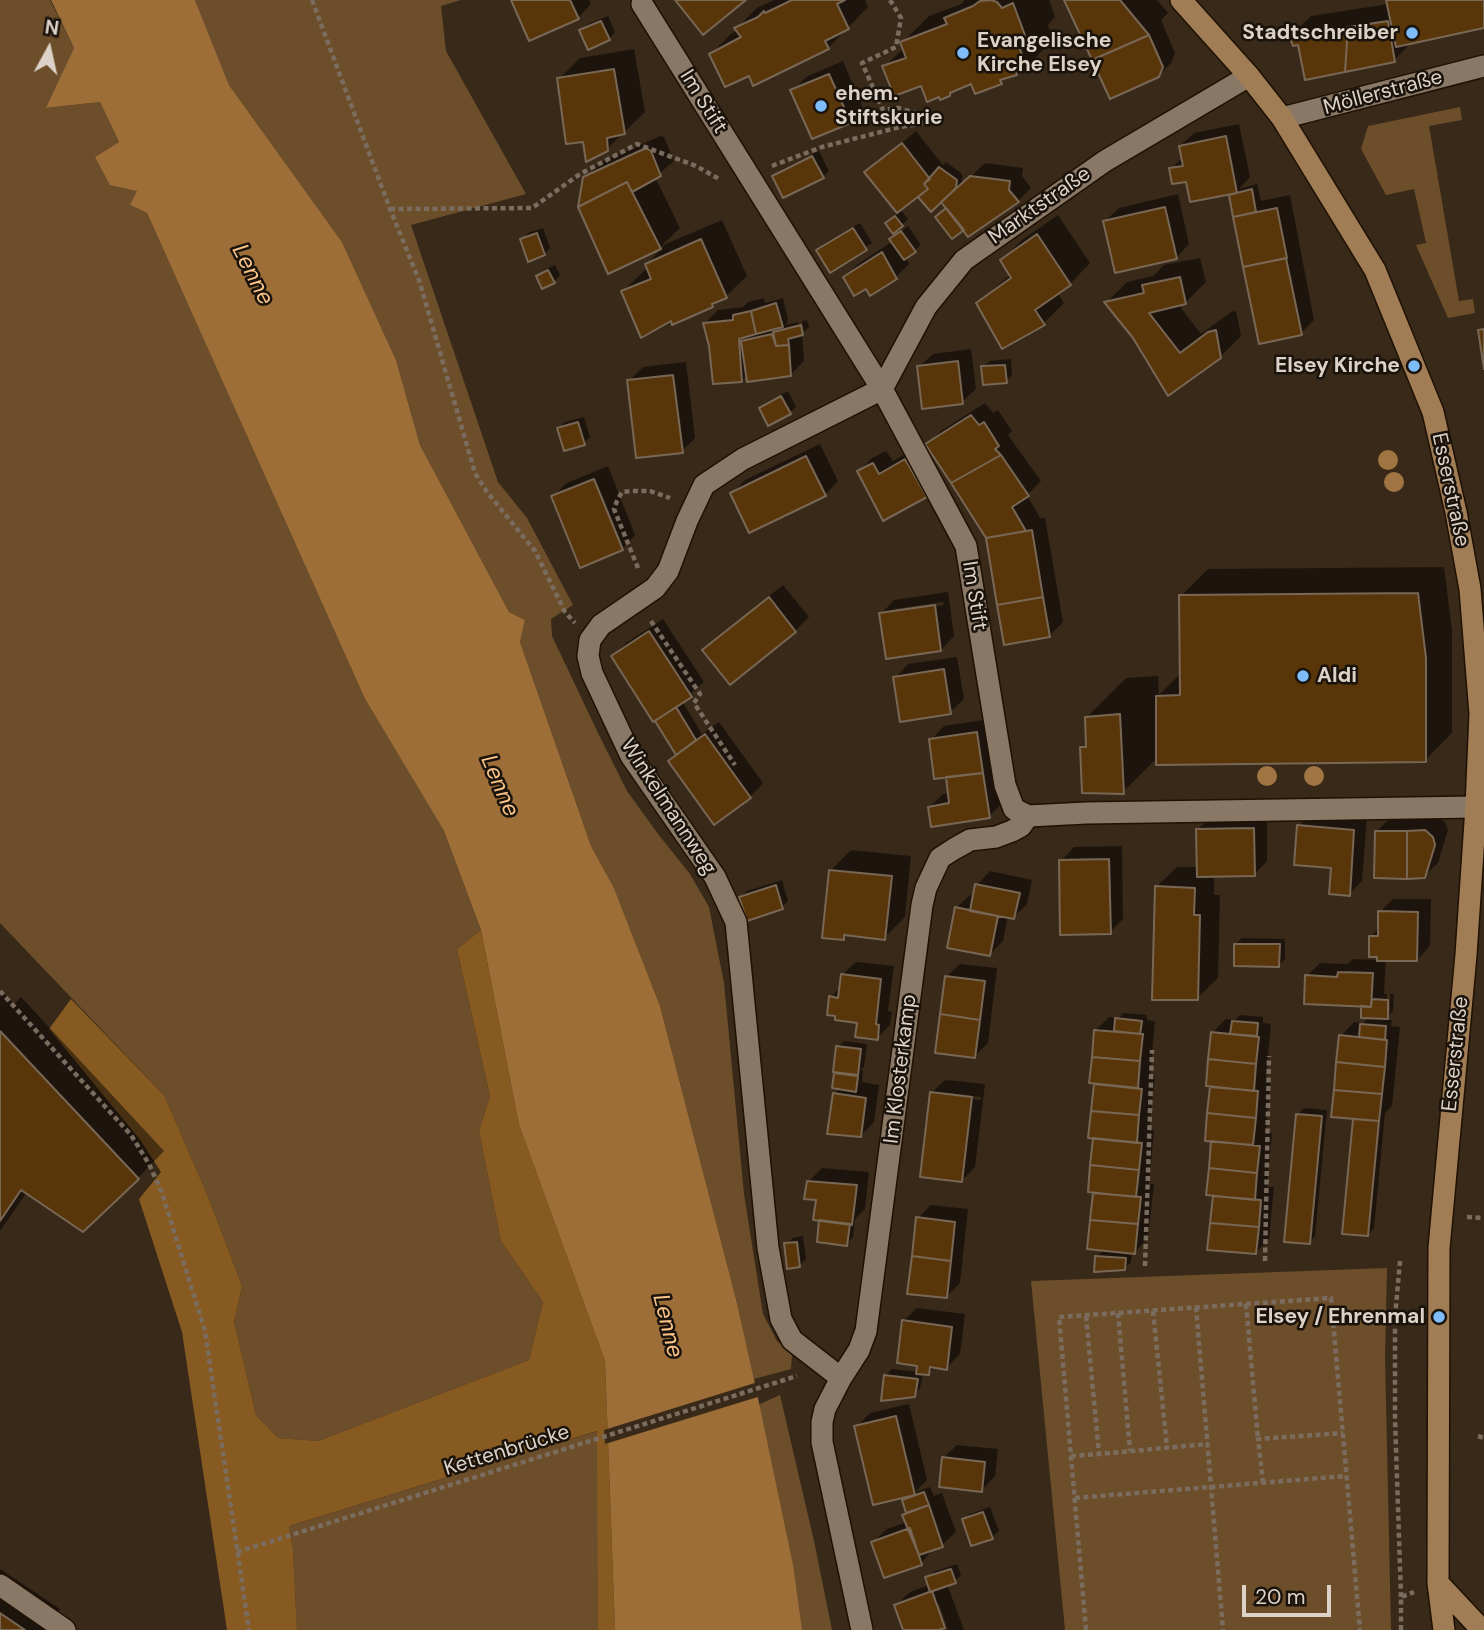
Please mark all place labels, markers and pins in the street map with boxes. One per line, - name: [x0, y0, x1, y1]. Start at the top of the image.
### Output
- place label: Stadtschreiber: [1242, 20, 1398, 46]
- marker: Stadtschreiber: [1404, 25, 1420, 41]
- place label: Evangelische Kirche Elsey: [977, 28, 1111, 78]
- marker: Evangelische Kirche Elsey: [955, 45, 971, 61]
- place label: ehem. Stiftskurie: [835, 81, 943, 131]
- marker: ehem. Stiftskurie: [813, 98, 829, 114]
- place label: Elsey Kirche: [1275, 353, 1400, 379]
- marker: Elsey Kirche: [1406, 358, 1422, 374]
- place label: Aldi: [1317, 663, 1357, 689]
- marker: Aldi: [1295, 668, 1311, 684]
- place label: Elsey / Ehrenmal: [1255, 1304, 1425, 1330]
- marker: Elsey / Ehrenmal: [1431, 1309, 1447, 1325]

